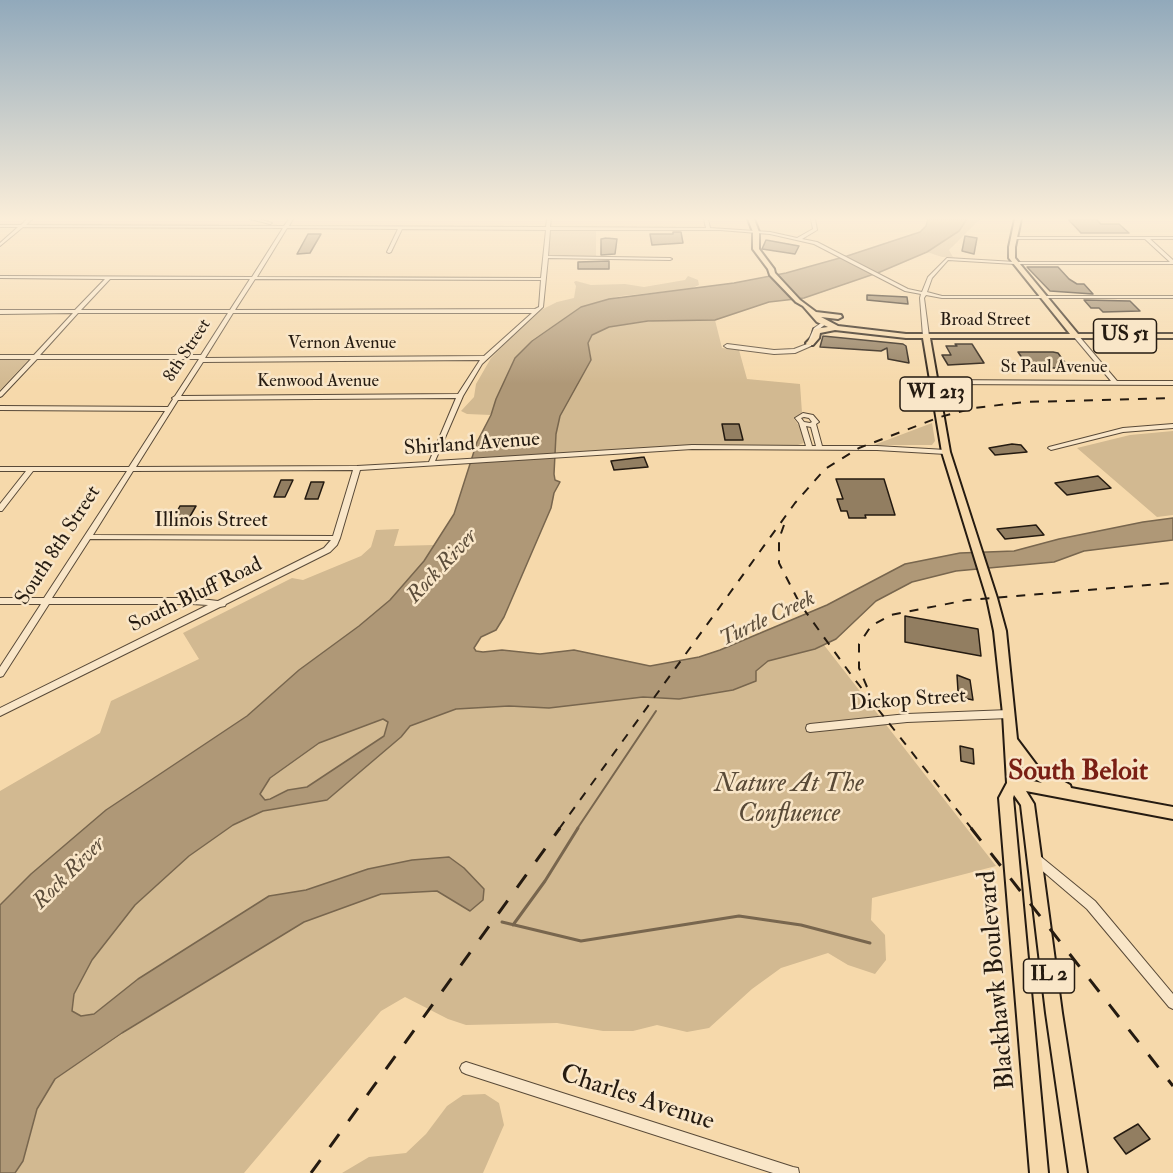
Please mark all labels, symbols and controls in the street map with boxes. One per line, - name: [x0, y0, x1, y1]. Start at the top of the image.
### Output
- street label: Broad Street: [940, 310, 1030, 332]
- street label: 8th Street: [160, 315, 216, 387]
- road number: US 51: [1094, 319, 1156, 353]
- street label: Vernon Avenue: [288, 333, 396, 355]
- street label: St Paul Avenue: [1001, 357, 1107, 379]
- street label: Kenwood Avenue: [257, 371, 379, 393]
- road number: WI 213: [900, 377, 972, 411]
- street label: Shirland Avenue: [403, 428, 541, 462]
- street label: South 8th Street: [11, 481, 107, 611]
- street label: Illinois Street: [154, 508, 268, 534]
- water label: Rock River: [402, 524, 484, 610]
- street label: South Bluff Road: [125, 553, 267, 639]
- water label: Turtle Creek: [716, 586, 820, 654]
- street label: Dickop Street: [849, 684, 967, 718]
- district label: South Beloit: [1008, 756, 1148, 790]
- park label: Nature At The Confluence: [714, 769, 864, 831]
- water label: Rock River: [28, 832, 112, 916]
- street label: Blackhawk Boulevard: [973, 869, 1023, 1091]
- road number: IL 2: [1024, 959, 1074, 993]
- street label: Charles Avenue: [556, 1059, 718, 1139]

